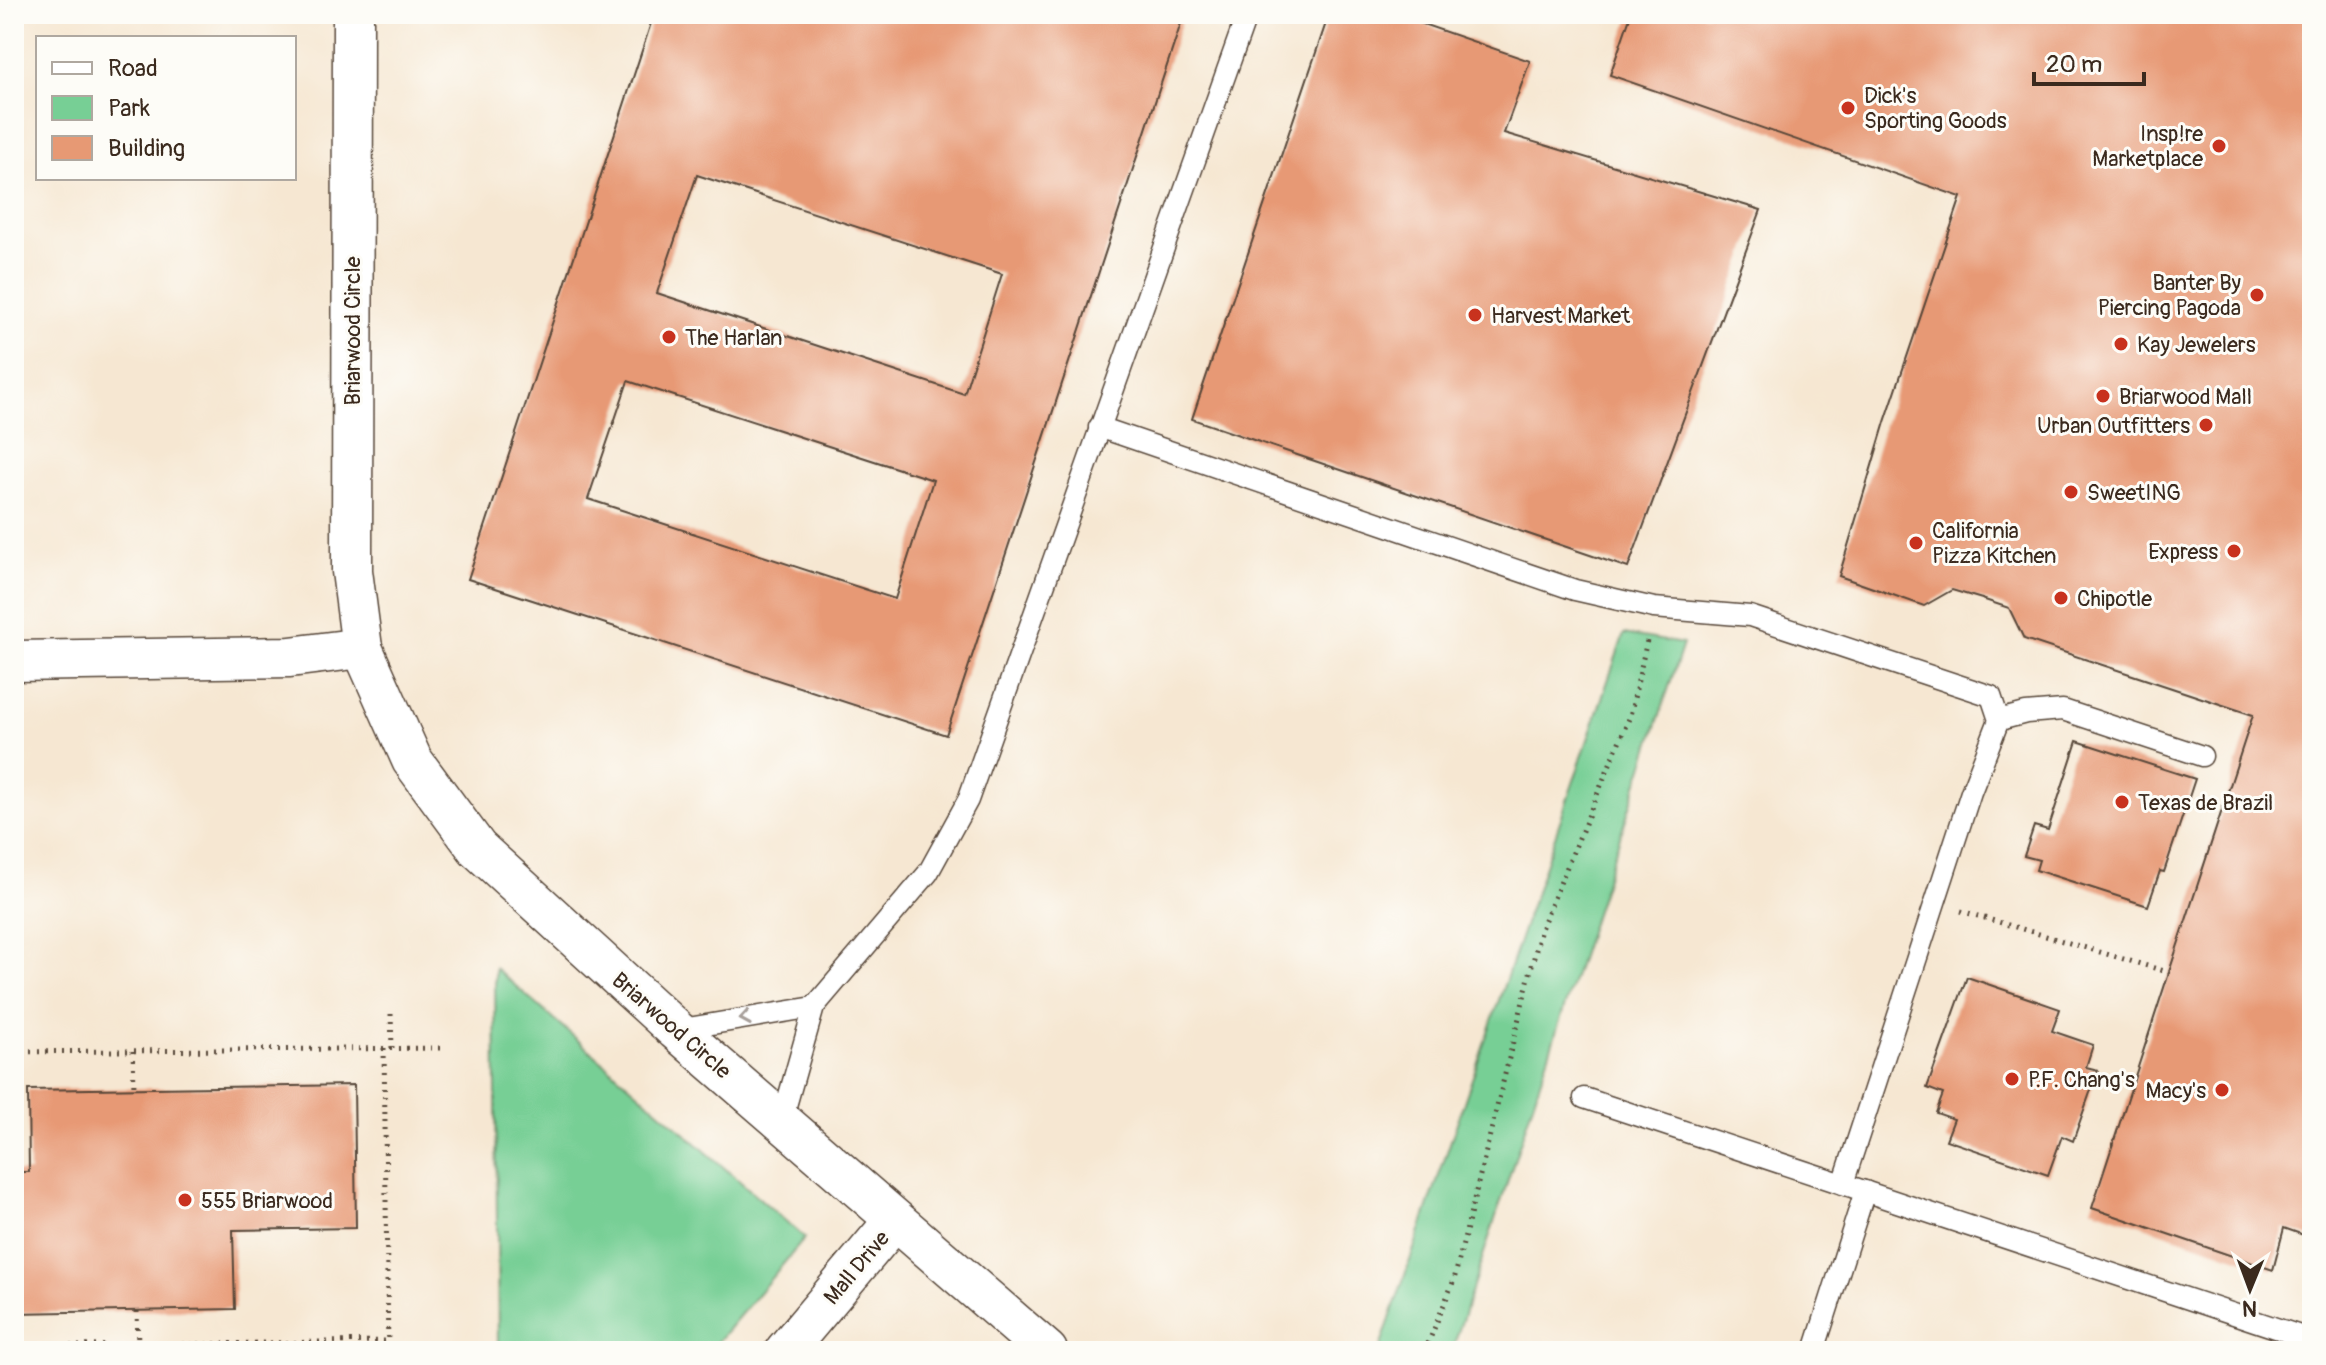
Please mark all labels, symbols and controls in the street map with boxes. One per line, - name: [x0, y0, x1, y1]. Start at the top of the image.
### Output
- legend: [36, 36, 296, 180]
- scale bar: [2034, 36, 2144, 86]
- text: 20 m: [2046, 50, 2102, 79]
- text: Road: [108, 54, 158, 83]
- place label: Dick's Sporting Goods: [1864, 82, 2007, 135]
- text: Park: [108, 94, 150, 123]
- marker: Dick's Sporting Goods: [1839, 99, 1857, 117]
- place label: Insp!re Marketplace: [2092, 120, 2203, 173]
- text: Building: [108, 134, 185, 163]
- marker: Insp!re Marketplace: [2210, 137, 2228, 155]
- street label: Briarwood Circle: [339, 256, 367, 405]
- place label: Banter By Piercing Pagoda: [2098, 269, 2241, 322]
- marker: Banter By Piercing Pagoda: [2248, 286, 2266, 304]
- place label: Harvest Market: [1491, 302, 1630, 330]
- marker: Harvest Market: [1466, 306, 1484, 324]
- place label: The Harlan: [685, 324, 782, 352]
- marker: The Harlan: [660, 328, 678, 346]
- place label: Kay Jewelers: [2137, 331, 2256, 359]
- marker: Kay Jewelers: [2112, 335, 2130, 353]
- place label: Briarwood Mall: [2119, 383, 2252, 411]
- marker: Briarwood Mall: [2094, 387, 2112, 405]
- place label: Urban Outfitters: [2037, 412, 2190, 440]
- marker: Urban Outfitters: [2197, 416, 2215, 434]
- place label: SweetING: [2087, 479, 2181, 507]
- marker: SweetING: [2062, 483, 2080, 501]
- place label: California Pizza Kitchen: [1932, 517, 2056, 570]
- marker: California Pizza Kitchen: [1907, 534, 1925, 552]
- place label: Express: [2148, 538, 2218, 566]
- marker: Express: [2225, 542, 2243, 560]
- place label: Chipotle: [2077, 585, 2152, 613]
- marker: Chipotle: [2052, 589, 2070, 607]
- place label: Texas de Brazil: [2138, 789, 2273, 817]
- marker: Texas de Brazil: [2113, 793, 2131, 811]
- street label: Briarwood Circle: [606, 966, 737, 1085]
- one-way arrow: [738, 1009, 752, 1026]
- place label: P.F. Chang's: [2028, 1066, 2135, 1094]
- marker: P.F. Chang's: [2003, 1070, 2021, 1088]
- place label: Macy's: [2146, 1077, 2206, 1105]
- marker: Macy's: [2213, 1081, 2231, 1099]
- place label: 555 Briarwood: [201, 1187, 333, 1215]
- marker: 555 Briarwood: [176, 1191, 194, 1209]
- street label: Mall Drive: [818, 1225, 896, 1310]
- north arrow: [2210, 1249, 2290, 1329]
- text: N: [2242, 1294, 2257, 1322]

